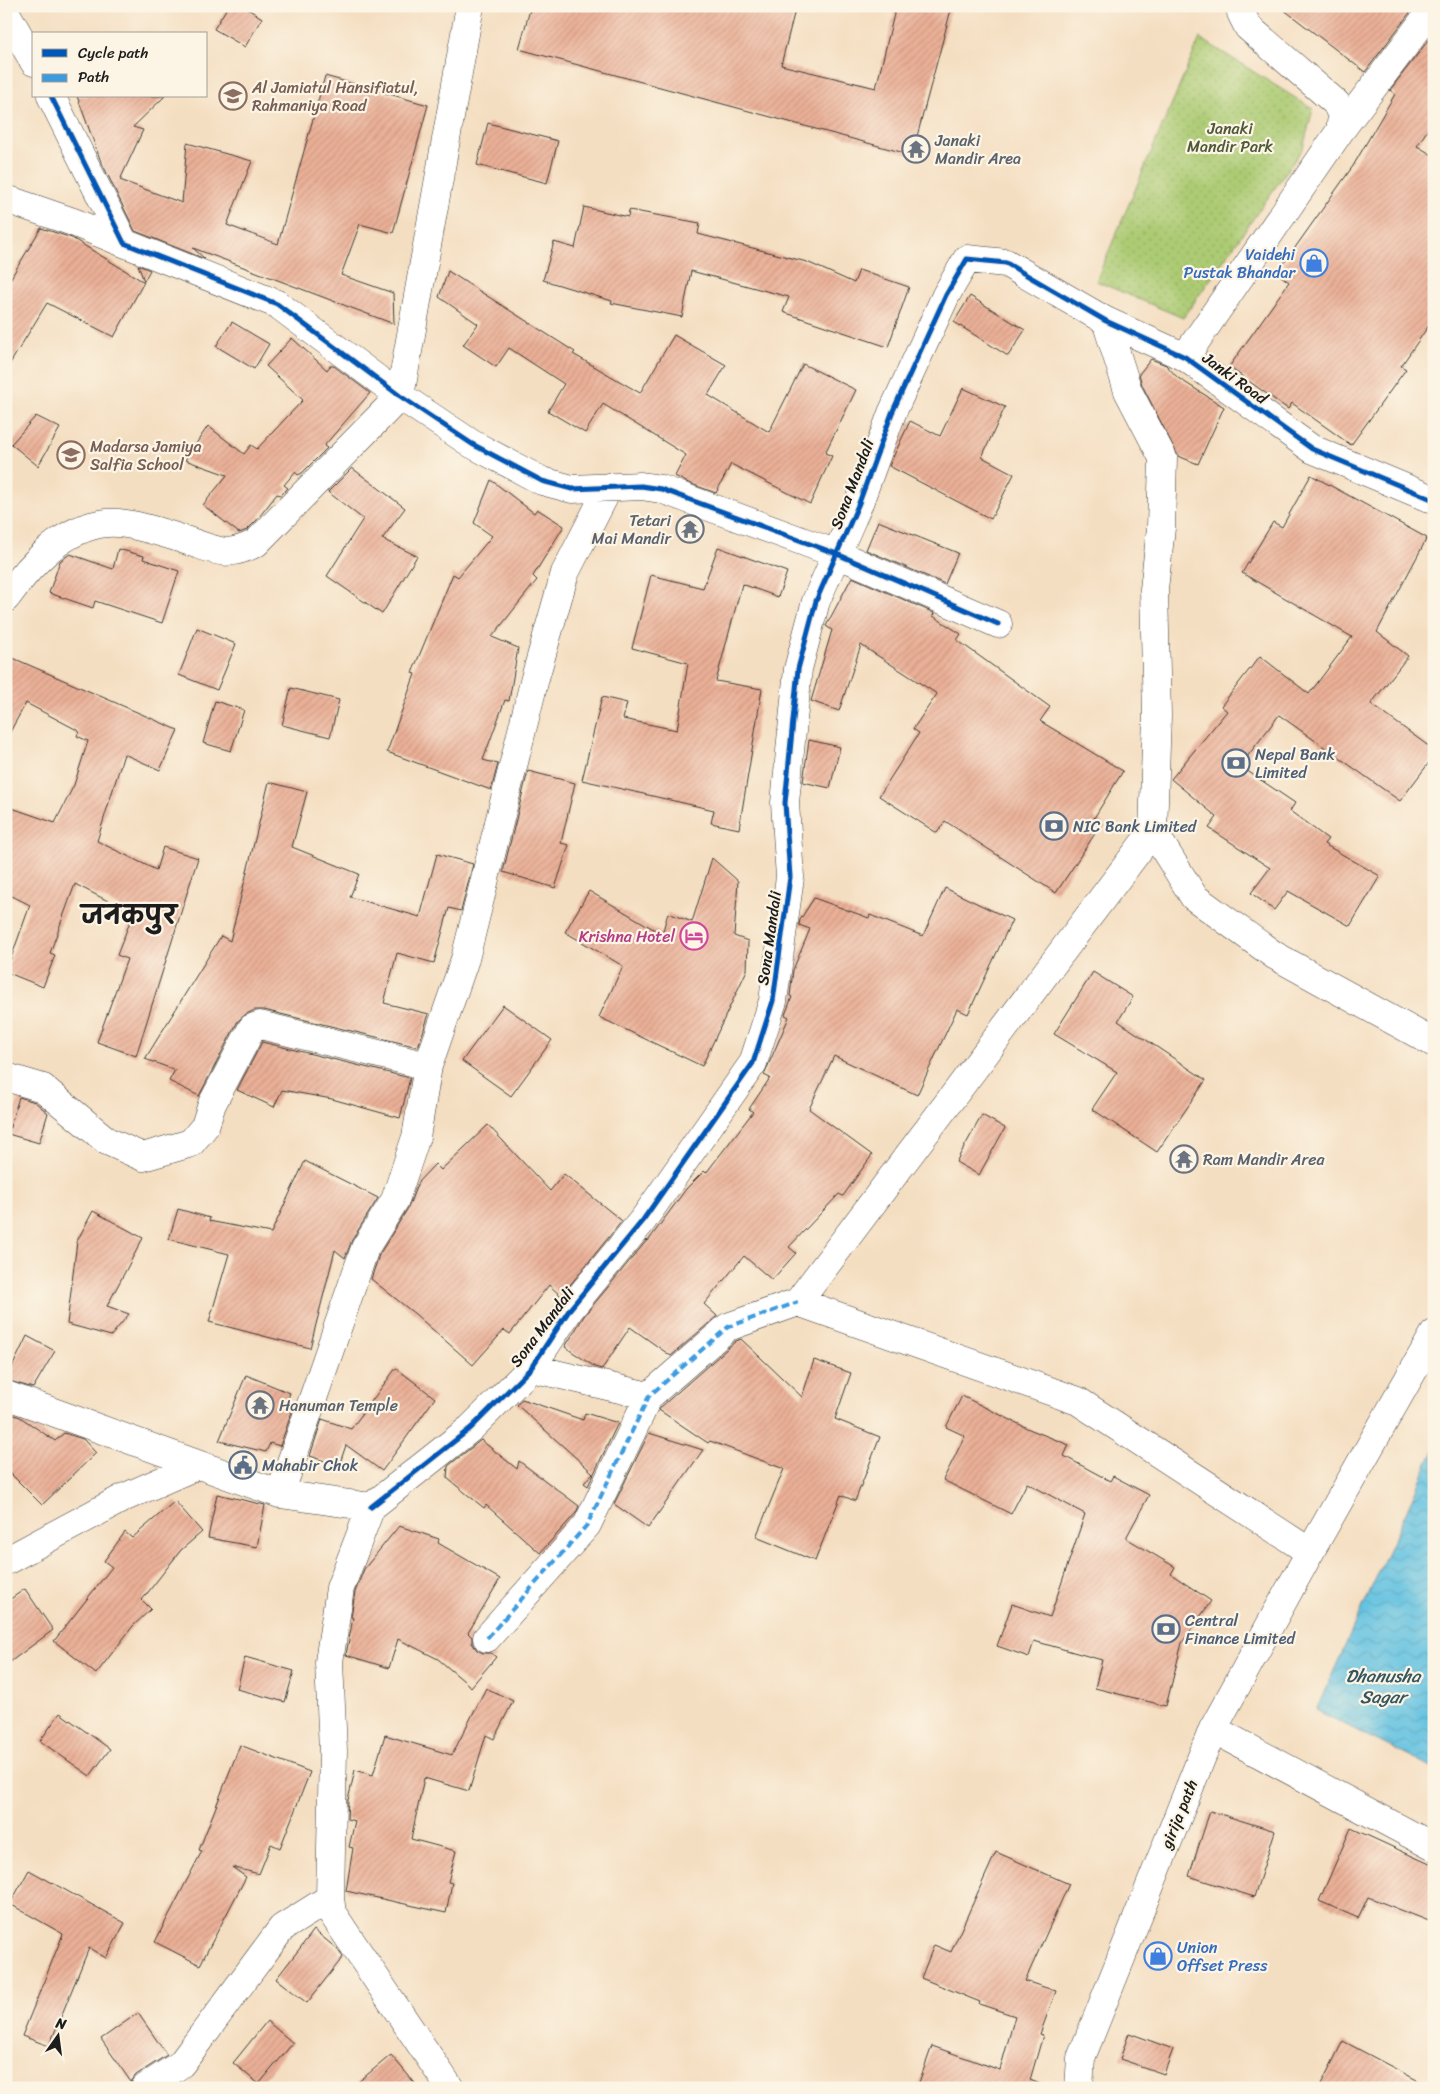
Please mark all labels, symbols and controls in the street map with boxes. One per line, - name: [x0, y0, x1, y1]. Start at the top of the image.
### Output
- legend: [32, 32, 208, 98]
- text: Cycle path: [78, 40, 149, 66]
- text: Path: [78, 64, 109, 90]
- place label: Al Jamiatul Hansifiatul, Rahmaniya Road: [251, 73, 419, 120]
- school or university icon: Al Jamiatul Hansifiatul, Rahmaniya Road: [218, 81, 248, 111]
- park label: Janaki Mandir Park: [1187, 114, 1274, 161]
- place label: Janaki Mandir Area: [934, 126, 1021, 173]
- temple icon: Janaki Mandir Area: [901, 134, 931, 164]
- place label: Vaidehi Pustak Bhandar: [1184, 240, 1296, 287]
- shop icon: Vaidehi Pustak Bhandar: [1299, 248, 1329, 278]
- street label: Janki Road: [1195, 344, 1275, 413]
- place label: Madarsa Jamiya Salfia School: [90, 432, 201, 479]
- street label: Sona Mandali: [821, 434, 883, 533]
- school or university icon: Madarsa Jamiya Salfia School: [56, 440, 86, 470]
- place label: Tetari Mai Mandir: [592, 506, 672, 553]
- temple icon: Tetari Mai Mandir: [675, 514, 705, 544]
- place label: Nepal Bank Limited: [1255, 740, 1335, 787]
- bank icon: Nepal Bank Limited: [1221, 748, 1251, 778]
- bank icon: NIC Bank Limited: [1039, 811, 1069, 841]
- place label: NIC Bank Limited: [1073, 812, 1198, 841]
- street label: Sona Mandali: [748, 888, 790, 987]
- district label: जनकपुर: [79, 892, 179, 938]
- hotel icon: Krishna Hotel: [679, 921, 709, 951]
- place label: Krishna Hotel: [579, 922, 675, 951]
- temple icon: Ram Mandir Area: [1169, 1144, 1199, 1174]
- place label: Ram Mandir Area: [1203, 1145, 1325, 1174]
- street label: Sona Mandali: [502, 1280, 582, 1374]
- temple icon: Hanuman Temple: [245, 1390, 275, 1420]
- place label: Hanuman Temple: [279, 1391, 398, 1420]
- public building icon: Mahabir Chok: [228, 1450, 258, 1480]
- place label: Mahabir Chok: [262, 1451, 359, 1480]
- place label: Central Finance Limited: [1185, 1606, 1296, 1653]
- bank icon: Central Finance Limited: [1151, 1614, 1181, 1644]
- water label: Dhanusha Sagar: [1346, 1660, 1422, 1713]
- street label: girija path: [1151, 1775, 1206, 1855]
- place label: Union Offset Press: [1177, 1933, 1268, 1980]
- shop icon: Union Offset Press: [1143, 1941, 1173, 1971]
- text: N: [52, 2010, 69, 2037]
- north arrow: [32, 2012, 82, 2062]

